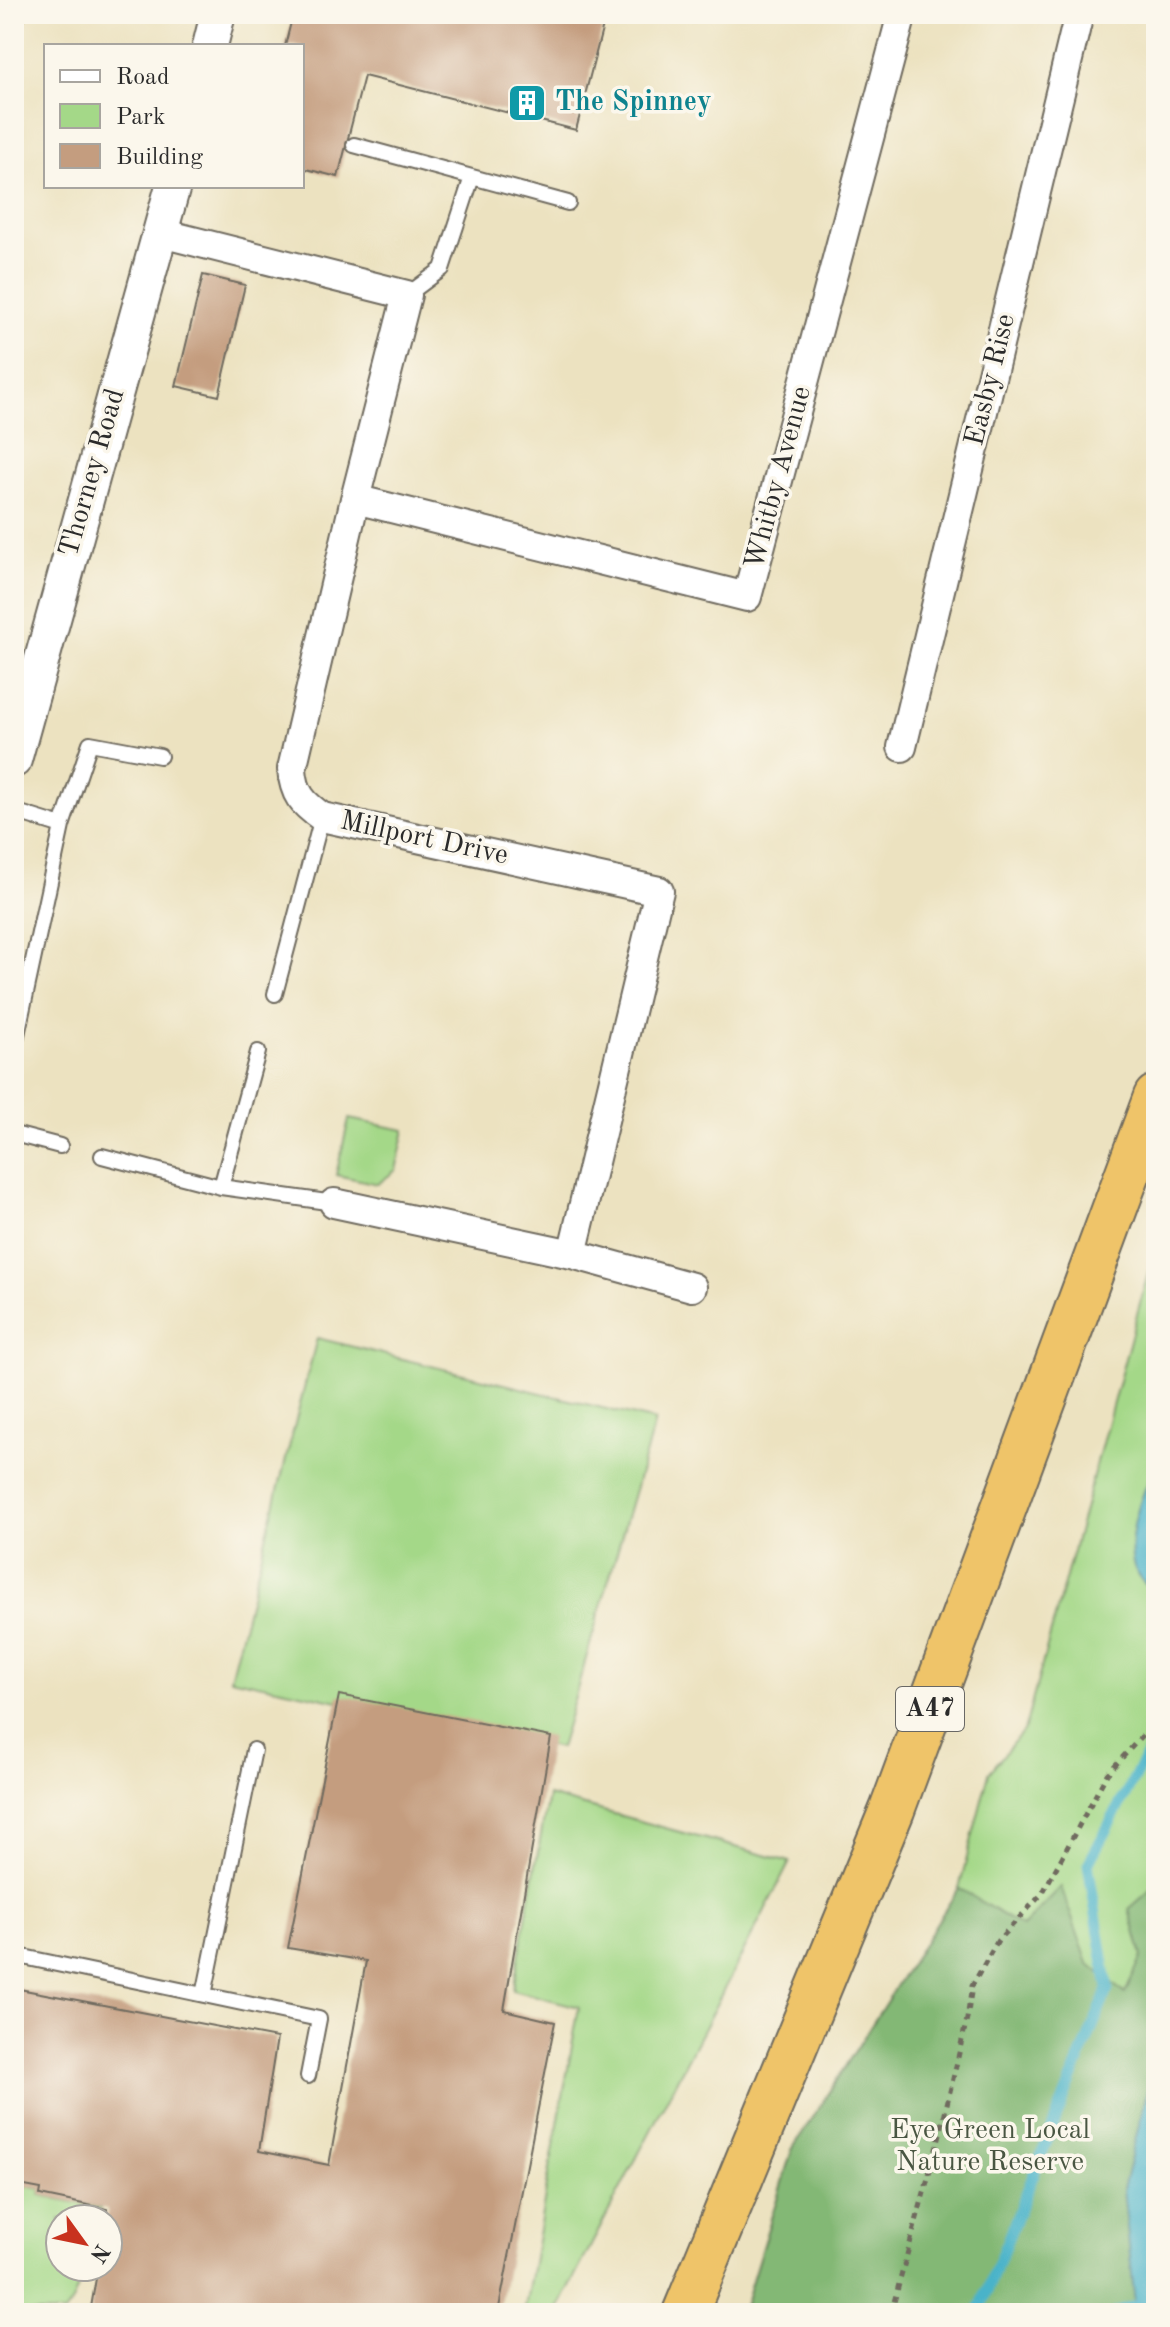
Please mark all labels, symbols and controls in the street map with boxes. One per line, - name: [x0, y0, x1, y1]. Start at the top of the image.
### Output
- legend: [44, 44, 304, 188]
- text: Road: [116, 66, 169, 90]
- building icon: The Spinney: [506, 82, 548, 124]
- place label: The Spinney: [555, 89, 712, 117]
- text: Park: [116, 106, 165, 130]
- text: Building: [116, 146, 203, 170]
- street label: Easby Rise: [961, 311, 1021, 449]
- street label: Whitby Avenue: [741, 383, 817, 573]
- street label: Thorney Road: [56, 386, 130, 560]
- street label: Millport Drive: [337, 808, 511, 870]
- road number: A47: [896, 1687, 964, 1731]
- park label: Eye Green Local Nature Reserve: [890, 2117, 1090, 2177]
- north arrow: [44, 2203, 124, 2283]
- text: N: [85, 2240, 113, 2266]

